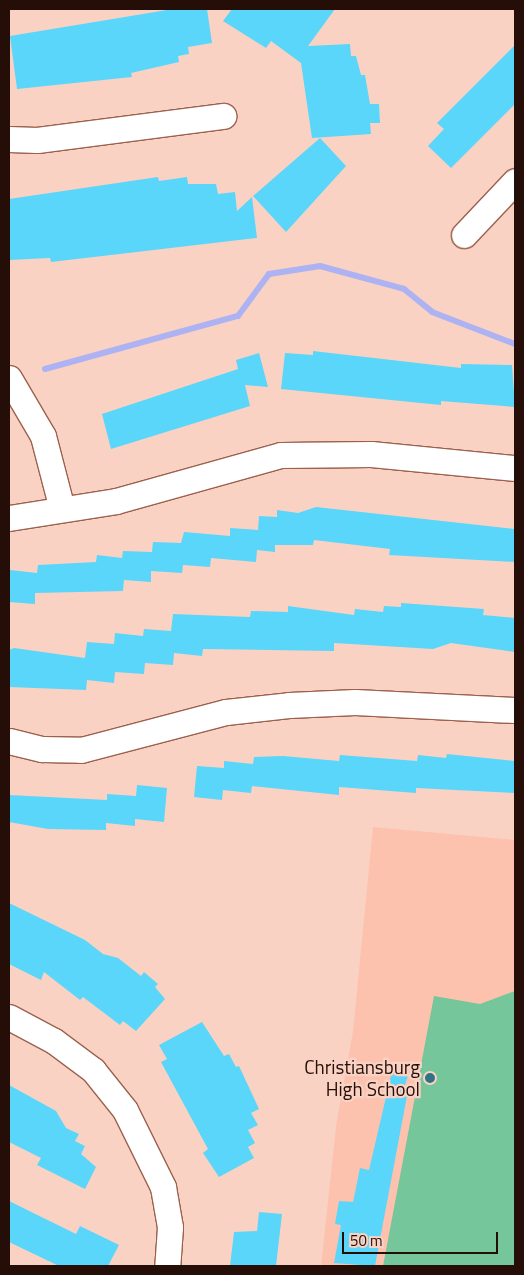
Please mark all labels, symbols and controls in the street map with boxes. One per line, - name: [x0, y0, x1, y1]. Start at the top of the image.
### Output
- place label: Christiansburg High School: [304, 1056, 420, 1100]
- marker: Christiansburg High School: [424, 1072, 436, 1084]
- scale bar: [344, 1222, 500, 1254]
- text: 50 m: [350, 1229, 383, 1252]

